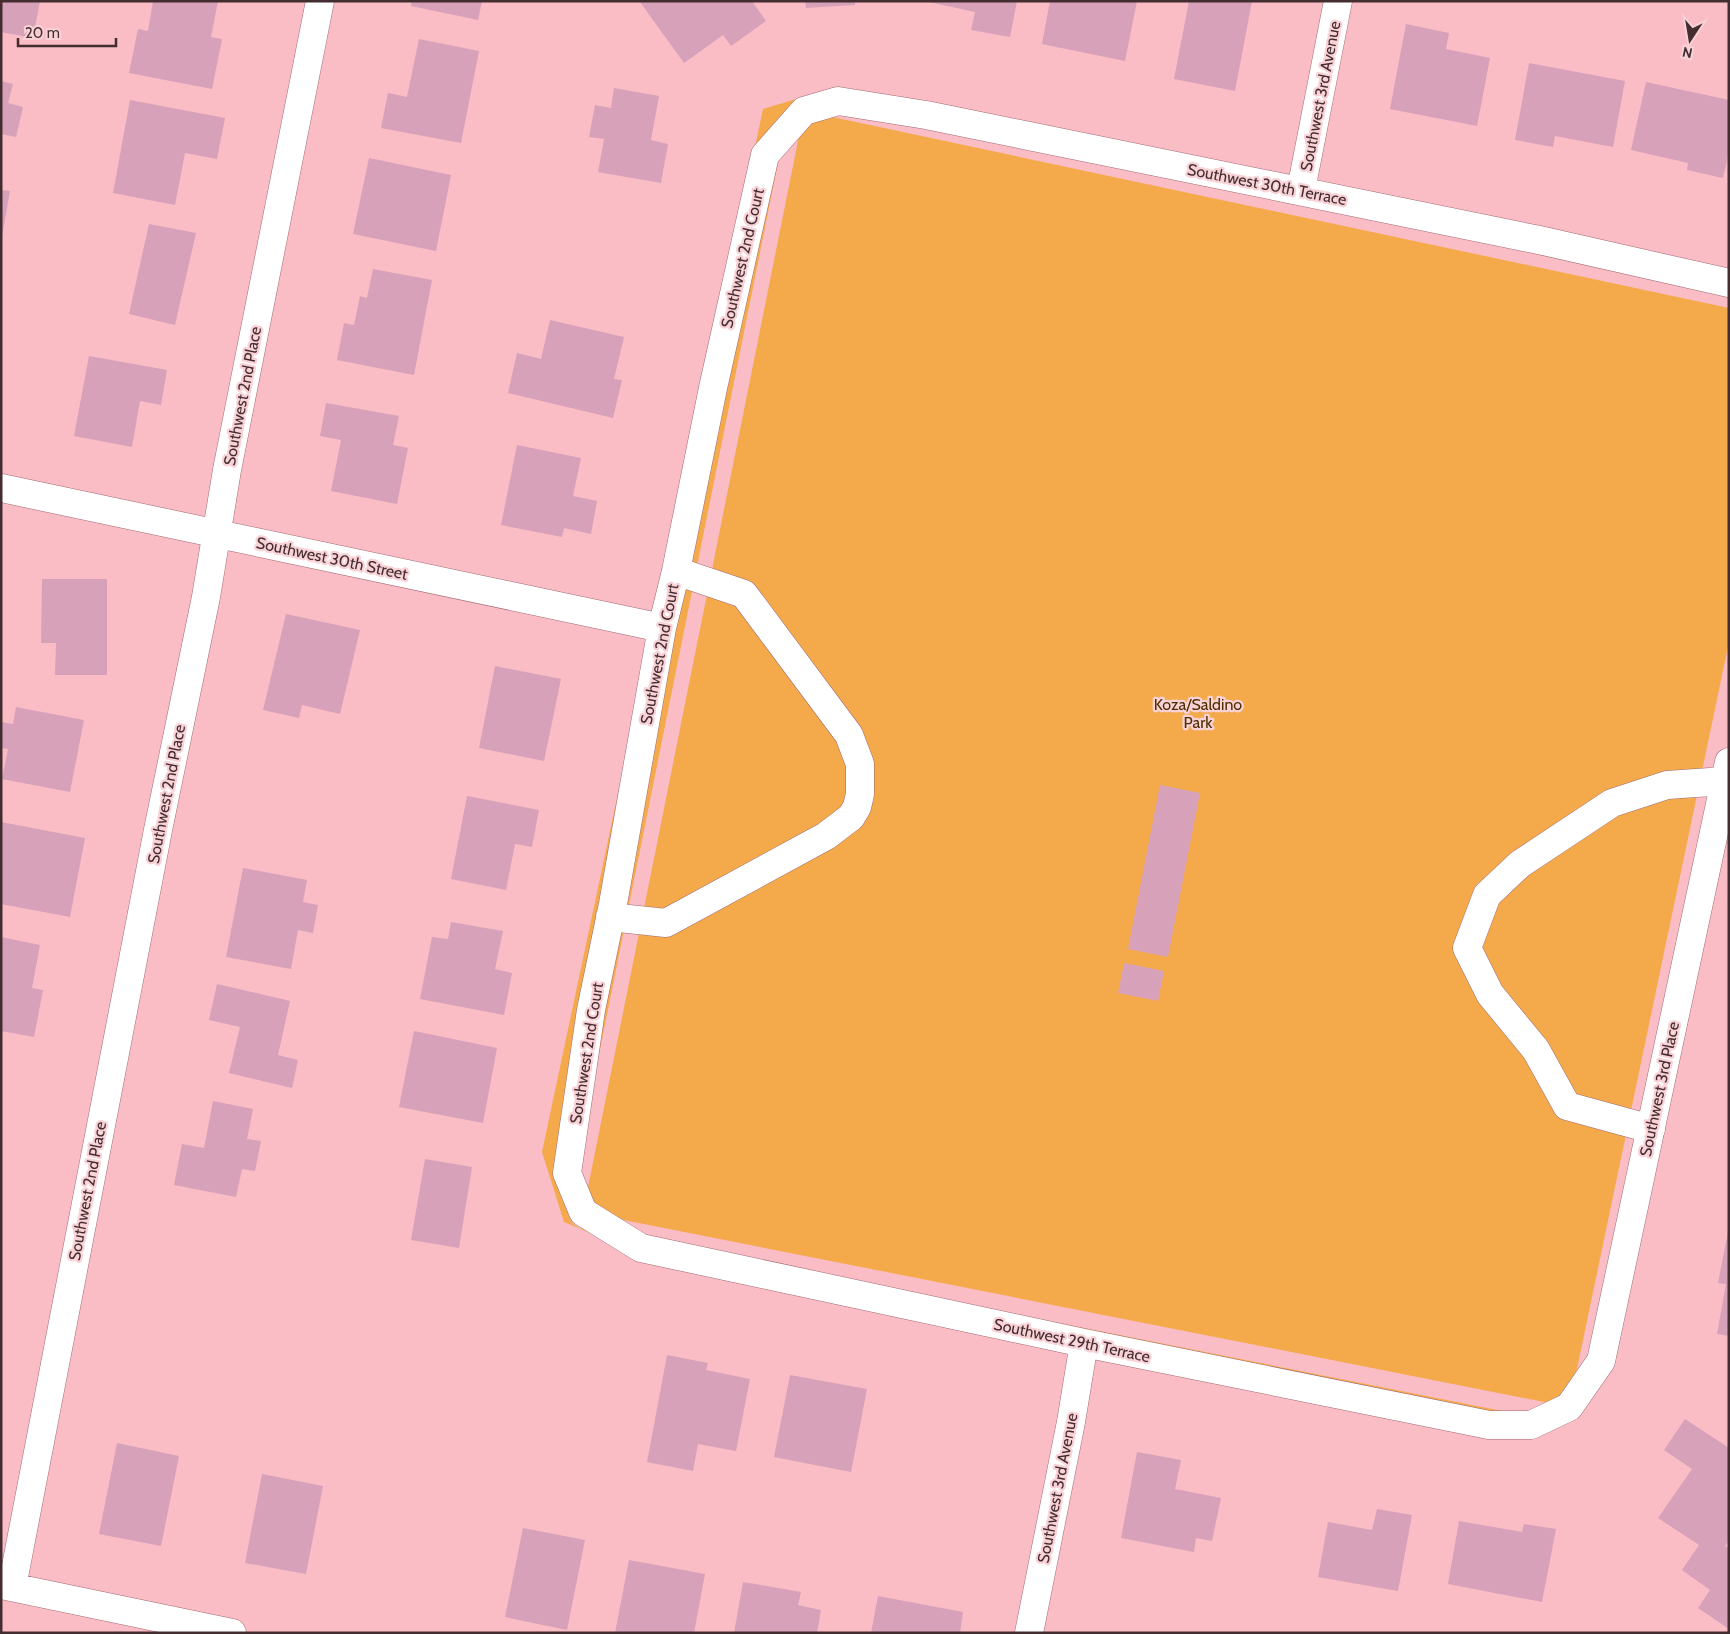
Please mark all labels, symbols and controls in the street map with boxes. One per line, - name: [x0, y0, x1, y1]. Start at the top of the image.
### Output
- scale bar: [18, 15, 115, 47]
- north arrow: [1665, 15, 1715, 65]
- street label: Southwest 3rd Avenue: [1297, 19, 1344, 173]
- text: 20 m: [25, 24, 60, 42]
- text: N: [1681, 43, 1694, 63]
- street label: Southwest 30th Terrace: [1186, 160, 1348, 209]
- street label: Southwest 2nd Court: [717, 186, 768, 330]
- street label: Southwest 2nd Place: [220, 325, 265, 467]
- street label: Southwest 30th Street: [254, 533, 410, 584]
- street label: Southwest 2nd Court: [637, 582, 683, 726]
- park label: Koza/Saldino Park: [1154, 695, 1242, 732]
- street label: Southwest 2nd Place: [144, 723, 189, 865]
- street label: Southwest 2nd Court: [566, 980, 607, 1125]
- street label: Southwest 3rd Place: [1636, 1020, 1683, 1158]
- street label: Southwest 2nd Place: [65, 1120, 110, 1262]
- street label: Southwest 29th Terrace: [992, 1315, 1152, 1366]
- street label: Southwest 3rd Avenue: [1034, 1411, 1081, 1565]

